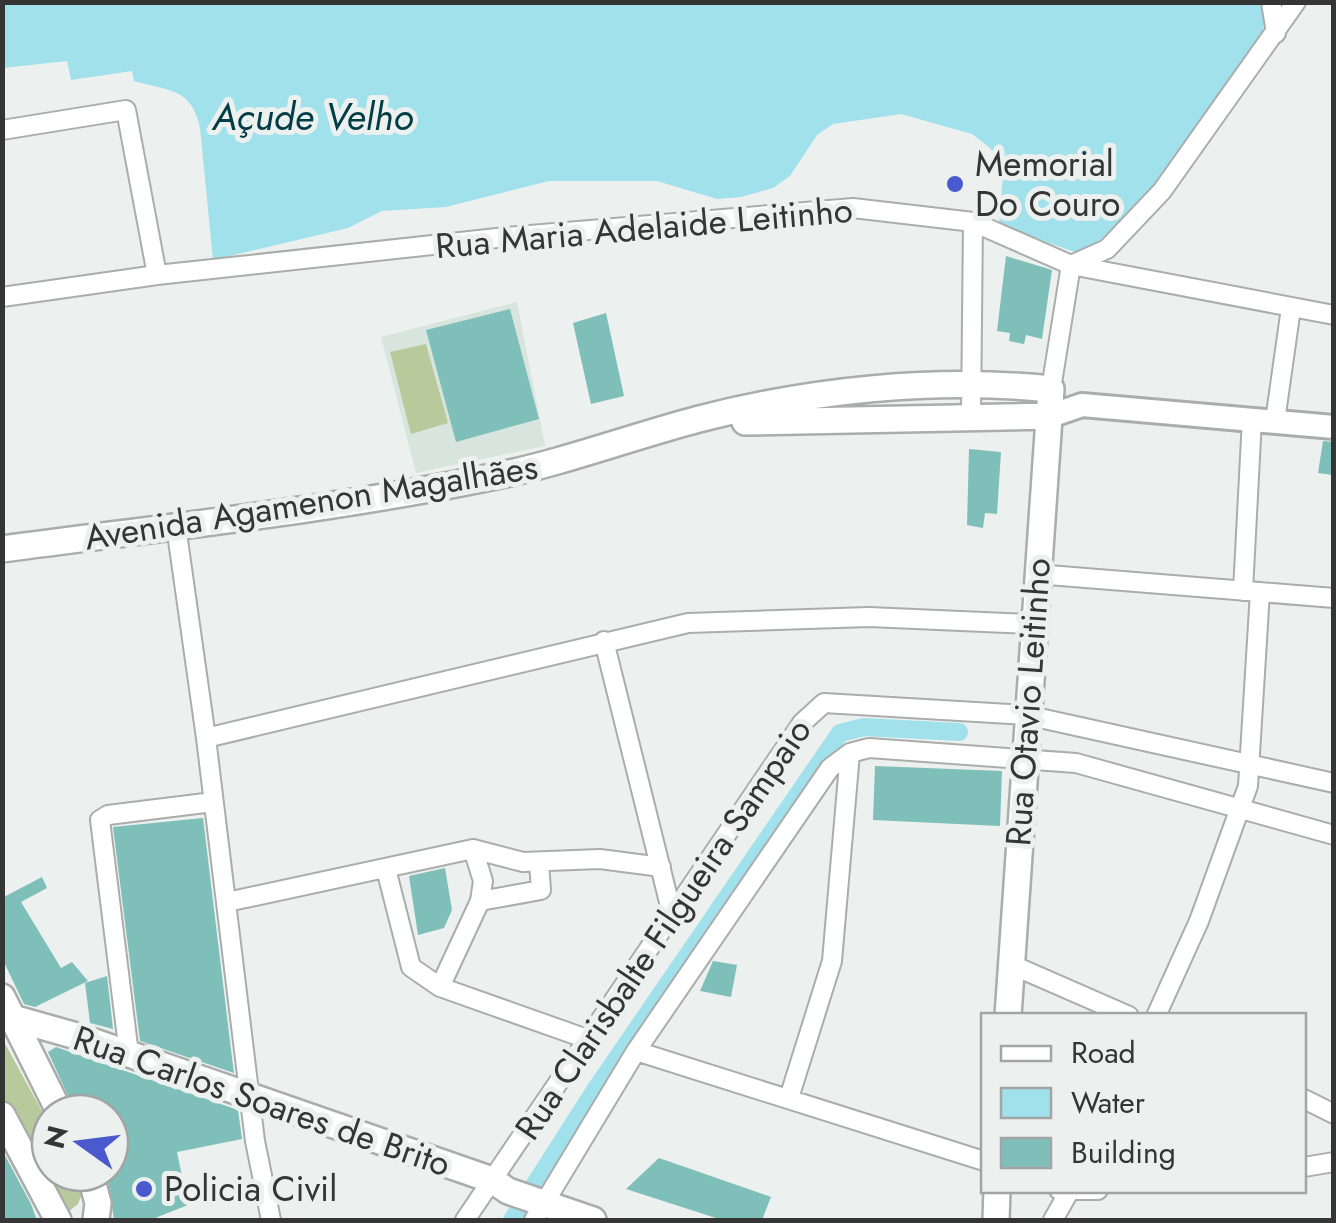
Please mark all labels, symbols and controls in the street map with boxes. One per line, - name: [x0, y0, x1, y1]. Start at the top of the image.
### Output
- water label: Açude Velho: [212, 89, 413, 144]
- place label: Memorial Do Couro: [975, 139, 1120, 229]
- marker: Memorial Do Couro: [944, 173, 966, 195]
- street label: Rua Maria Adelaide Leitinho: [433, 185, 855, 271]
- street label: Avenida Agamenon Magalhães: [81, 441, 541, 563]
- street label: Rua Otavio Leitinho: [993, 556, 1063, 848]
- street label: Rua Clarisbalte Filgueira Sampaio: [503, 708, 823, 1150]
- street label: Rua Carlos Soares de Brito: [67, 1013, 457, 1189]
- legend: [981, 1013, 1306, 1193]
- text: Road: [1071, 1031, 1136, 1074]
- text: Water: [1071, 1081, 1146, 1124]
- north arrow: [30, 1093, 130, 1193]
- text: N: [34, 1121, 79, 1153]
- text: Building: [1071, 1131, 1176, 1174]
- place label: Policia Civil: [164, 1164, 337, 1214]
- marker: Policia Civil: [133, 1178, 155, 1200]

